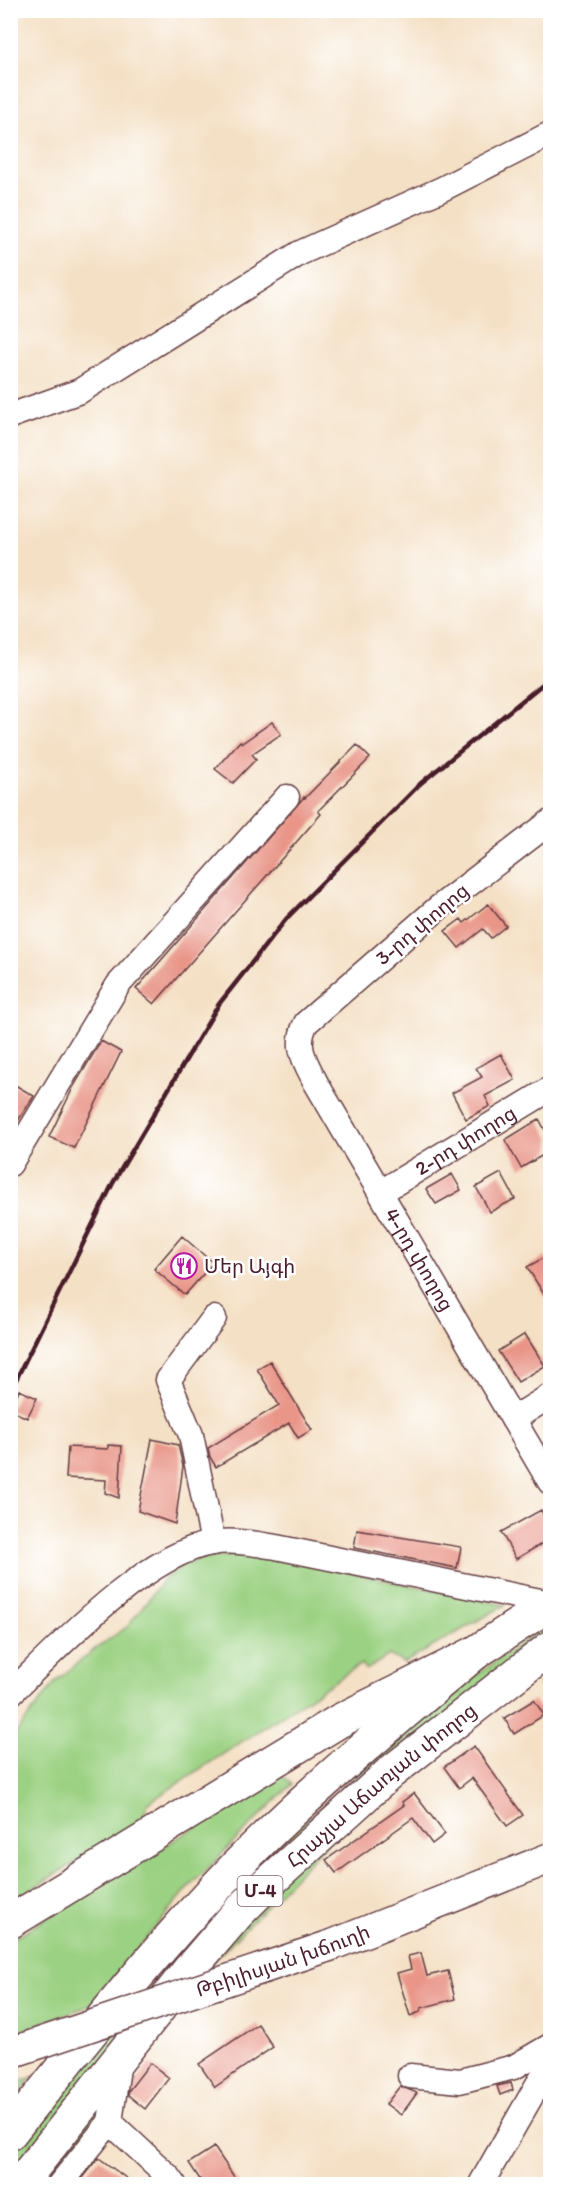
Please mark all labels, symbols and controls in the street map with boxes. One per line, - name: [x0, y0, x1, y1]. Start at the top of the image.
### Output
- street label: 3-րդ փողոց: [371, 878, 473, 970]
- street label: 2-րդ փողոց: [411, 1101, 520, 1180]
- street label: 4-րդ փողոց: [380, 1204, 459, 1315]
- restaurant icon: Մեր Այգի: [169, 1251, 199, 1281]
- place label: Մեր Այգի: [204, 1254, 295, 1278]
- street label: Հրաչյա Աճառյան փողոց: [281, 1698, 481, 1873]
- road number: Մ-4: [238, 1876, 282, 1906]
- street label: Թբիլիսյան խճուղի: [193, 1919, 373, 2002]

